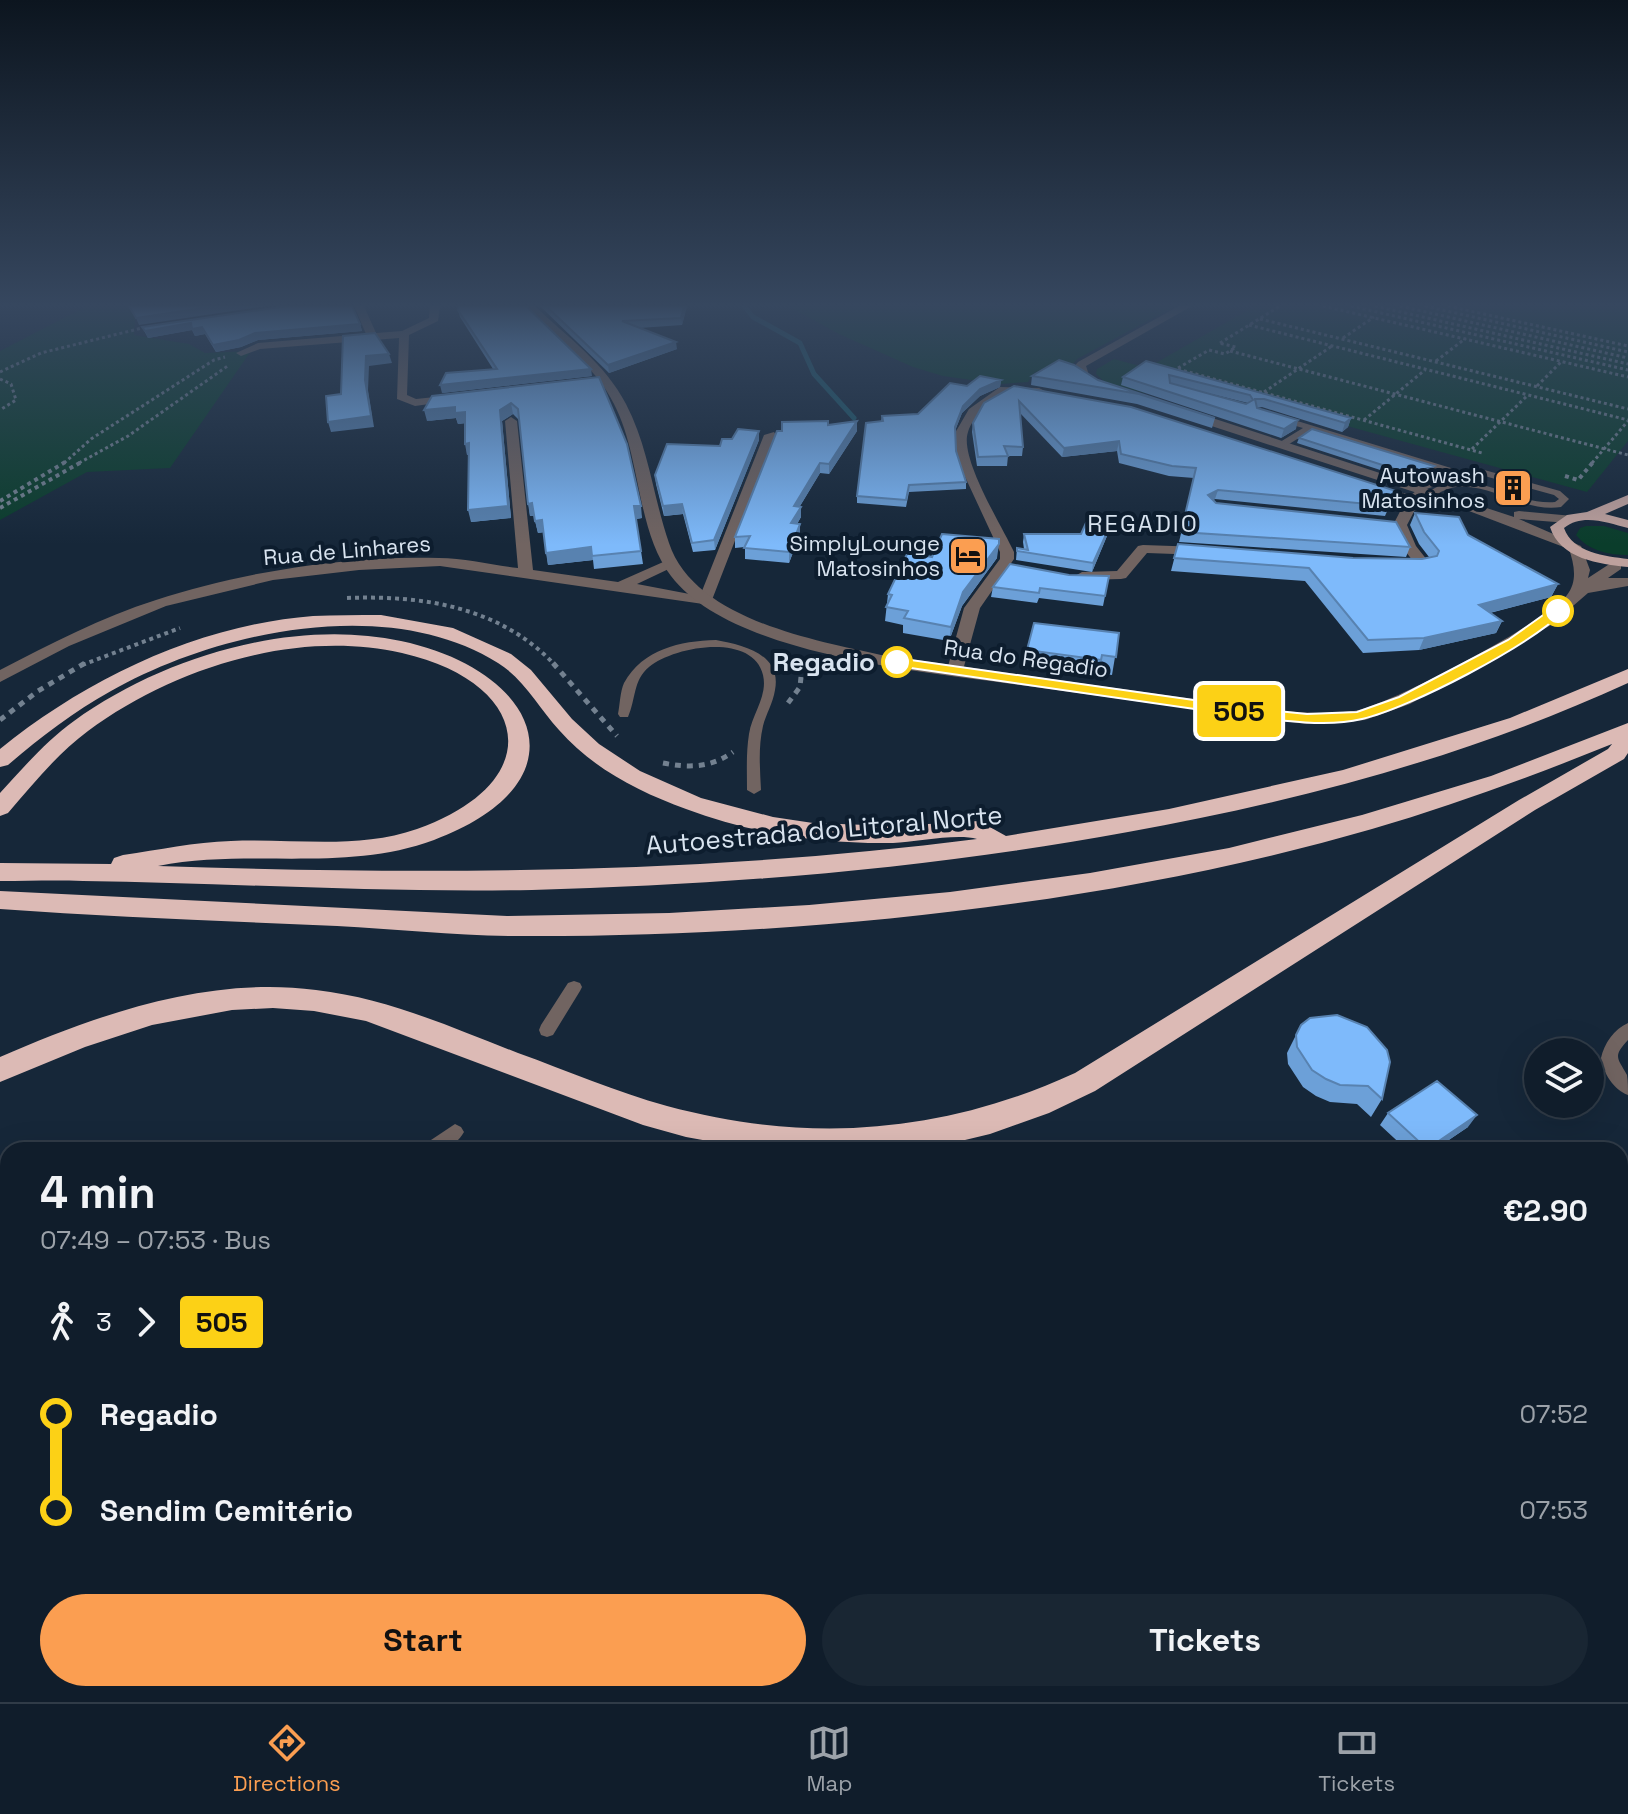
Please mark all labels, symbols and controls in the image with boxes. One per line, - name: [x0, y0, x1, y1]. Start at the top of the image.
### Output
- place label: Autowash Matosinhos: [1362, 461, 1485, 514]
- building icon: Autowash Matosinhos: [1492, 467, 1534, 509]
- district label: REGADIO: [1087, 508, 1199, 539]
- street label: Rua de Linhares: [262, 529, 432, 571]
- place label: SimplyLounge Matosinhos: [790, 529, 940, 582]
- hotel icon: SimplyLounge Matosinhos: [947, 535, 989, 577]
- unlabelled marker: [1543, 596, 1573, 626]
- street label: Rua do Regadio: [942, 633, 1110, 683]
- place label: Regadio: [773, 645, 875, 679]
- marker: Regadio: [882, 647, 912, 677]
- line badge: 505: [1193, 685, 1285, 737]
- text: 505: [1213, 693, 1265, 729]
- street label: Autoestrada do Litoral Norte: [644, 797, 1004, 863]
- map controls: [1524, 1038, 1604, 1118]
- button: layers: [1524, 1038, 1604, 1118]
- text: 4 min: [40, 1165, 156, 1221]
- text: €2.90: [1503, 1191, 1588, 1230]
- text: 07:49 – 07:53 · Bus: [40, 1223, 271, 1257]
- icon: walk: [40, 1300, 84, 1344]
- icon: forward: [124, 1300, 168, 1344]
- text: 505: [196, 1304, 247, 1340]
- text: 3: [96, 1305, 112, 1339]
- text: Regadio: [100, 1395, 218, 1434]
- text: 07:52: [1520, 1397, 1588, 1431]
- text: Sendim Cemitério: [100, 1491, 353, 1530]
- text: 07:53: [1519, 1493, 1588, 1527]
- button: Start: [40, 1594, 806, 1686]
- button: Tickets: [822, 1594, 1588, 1686]
- tab: Directions: [233, 1721, 341, 1797]
- tab: Map: [807, 1721, 852, 1797]
- tab: Tickets: [1318, 1721, 1395, 1797]

